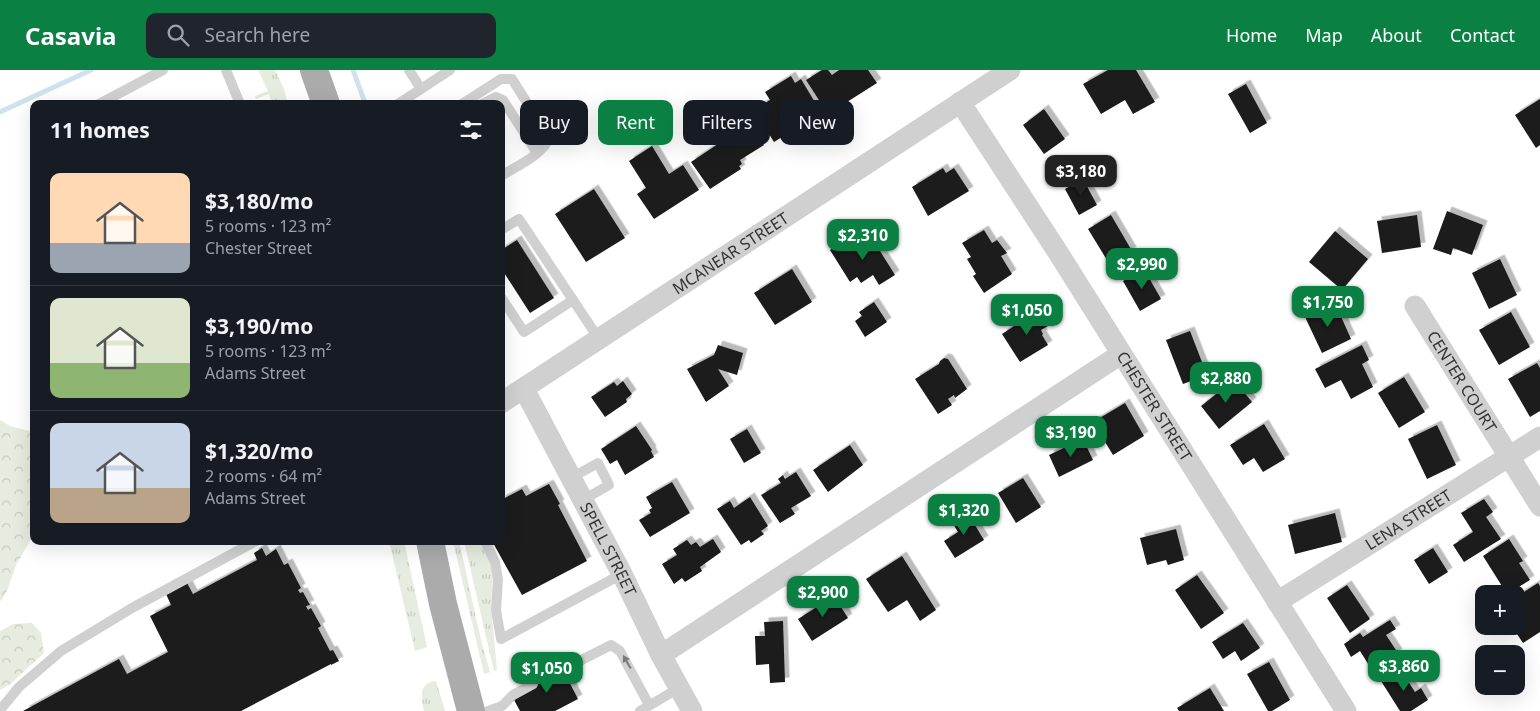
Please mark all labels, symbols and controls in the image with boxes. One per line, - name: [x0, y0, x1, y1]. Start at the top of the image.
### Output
- search box: [146, 13, 496, 58]
- text: Casavia: [25, 19, 116, 52]
- icon: search: [164, 21, 192, 49]
- text: Search here: [204, 22, 310, 48]
- text: Home: [1226, 23, 1277, 47]
- text: Map: [1305, 23, 1343, 47]
- text: About: [1371, 23, 1422, 47]
- text: Contact: [1450, 23, 1515, 47]
- chip: Buy: [520, 100, 588, 145]
- chip: Rent: [598, 100, 673, 145]
- chip: Filters: [683, 100, 770, 145]
- chip: New: [780, 100, 854, 145]
- text: 11 homes: [50, 116, 150, 144]
- icon: filters: [457, 116, 485, 144]
- pin: $3,180: [1040, 154, 1122, 197]
- text: $3,180: [1056, 160, 1106, 182]
- text: $3,180/mo: [205, 187, 313, 215]
- icon: home: [90, 193, 150, 253]
- street label: MCANEAR STREET: [668, 207, 793, 299]
- text: 5 rooms · 123 m²: [205, 215, 331, 237]
- pin: $2,310: [822, 218, 904, 261]
- text: $2,310: [838, 224, 888, 246]
- text: Chester Street: [205, 237, 312, 259]
- pin: $2,990: [1101, 248, 1183, 290]
- text: $2,990: [1117, 253, 1167, 275]
- pin: $1,750: [1287, 286, 1369, 328]
- text: $1,750: [1303, 291, 1353, 313]
- pin: $1,050: [986, 294, 1068, 336]
- text: $1,050: [1002, 299, 1052, 321]
- text: $3,190/mo: [205, 312, 313, 340]
- icon: home: [90, 318, 150, 378]
- street label: CENTER COURT: [1422, 326, 1502, 437]
- text: 5 rooms · 123 m²: [205, 340, 331, 362]
- street label: CHESTER STREET: [1112, 347, 1197, 465]
- text: Adams Street: [205, 362, 306, 384]
- pin: $2,880: [1185, 362, 1267, 404]
- text: $2,880: [1201, 367, 1251, 389]
- pin: $3,190: [1030, 416, 1112, 458]
- text: $3,190: [1046, 421, 1096, 443]
- text: $1,320/mo: [205, 437, 313, 465]
- icon: home: [90, 443, 150, 503]
- text: 2 rooms · 64 m²: [205, 465, 322, 487]
- street label: LENA STREET: [1361, 484, 1456, 555]
- text: Adams Street: [205, 487, 306, 509]
- pin: $1,320: [923, 494, 1005, 536]
- street label: SPELL STREET: [575, 498, 642, 600]
- text: $1,320: [939, 499, 989, 521]
- pin: $2,900: [782, 576, 864, 618]
- text: $2,900: [798, 581, 848, 603]
- map controls: [1475, 585, 1525, 695]
- button: +: [1475, 585, 1525, 635]
- button: −: [1475, 645, 1525, 695]
- pin: $3,860: [1363, 650, 1445, 692]
- pin: $1,050: [506, 652, 588, 694]
- one-way arrow: [623, 655, 631, 670]
- text: $3,860: [1379, 655, 1429, 677]
- text: $1,050: [522, 657, 572, 679]

